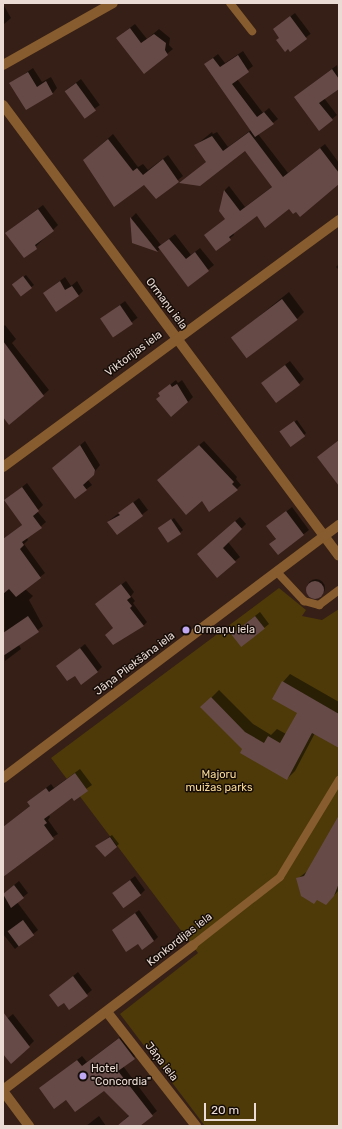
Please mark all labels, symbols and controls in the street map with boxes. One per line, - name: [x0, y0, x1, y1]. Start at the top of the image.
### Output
- street label: Ormaņu iela: [142, 276, 190, 332]
- street label: Viktorijas iela: [103, 328, 165, 380]
- place label: Ormaņu iela: [194, 623, 255, 637]
- marker: Ormaņu iela: [181, 625, 191, 635]
- street label: Jāņa Pliekšāna iela: [92, 629, 178, 699]
- park label: Majoru muižas parks: [185, 769, 253, 795]
- street label: Konkordijas iela: [145, 910, 215, 970]
- street label: Jāņa iela: [142, 1040, 180, 1084]
- place label: Hotel "Concordia": [91, 1063, 151, 1089]
- marker: Hotel "Concordia": [78, 1071, 88, 1081]
- scale bar: [206, 1095, 258, 1121]
- text: 20 m: [211, 1103, 239, 1117]

